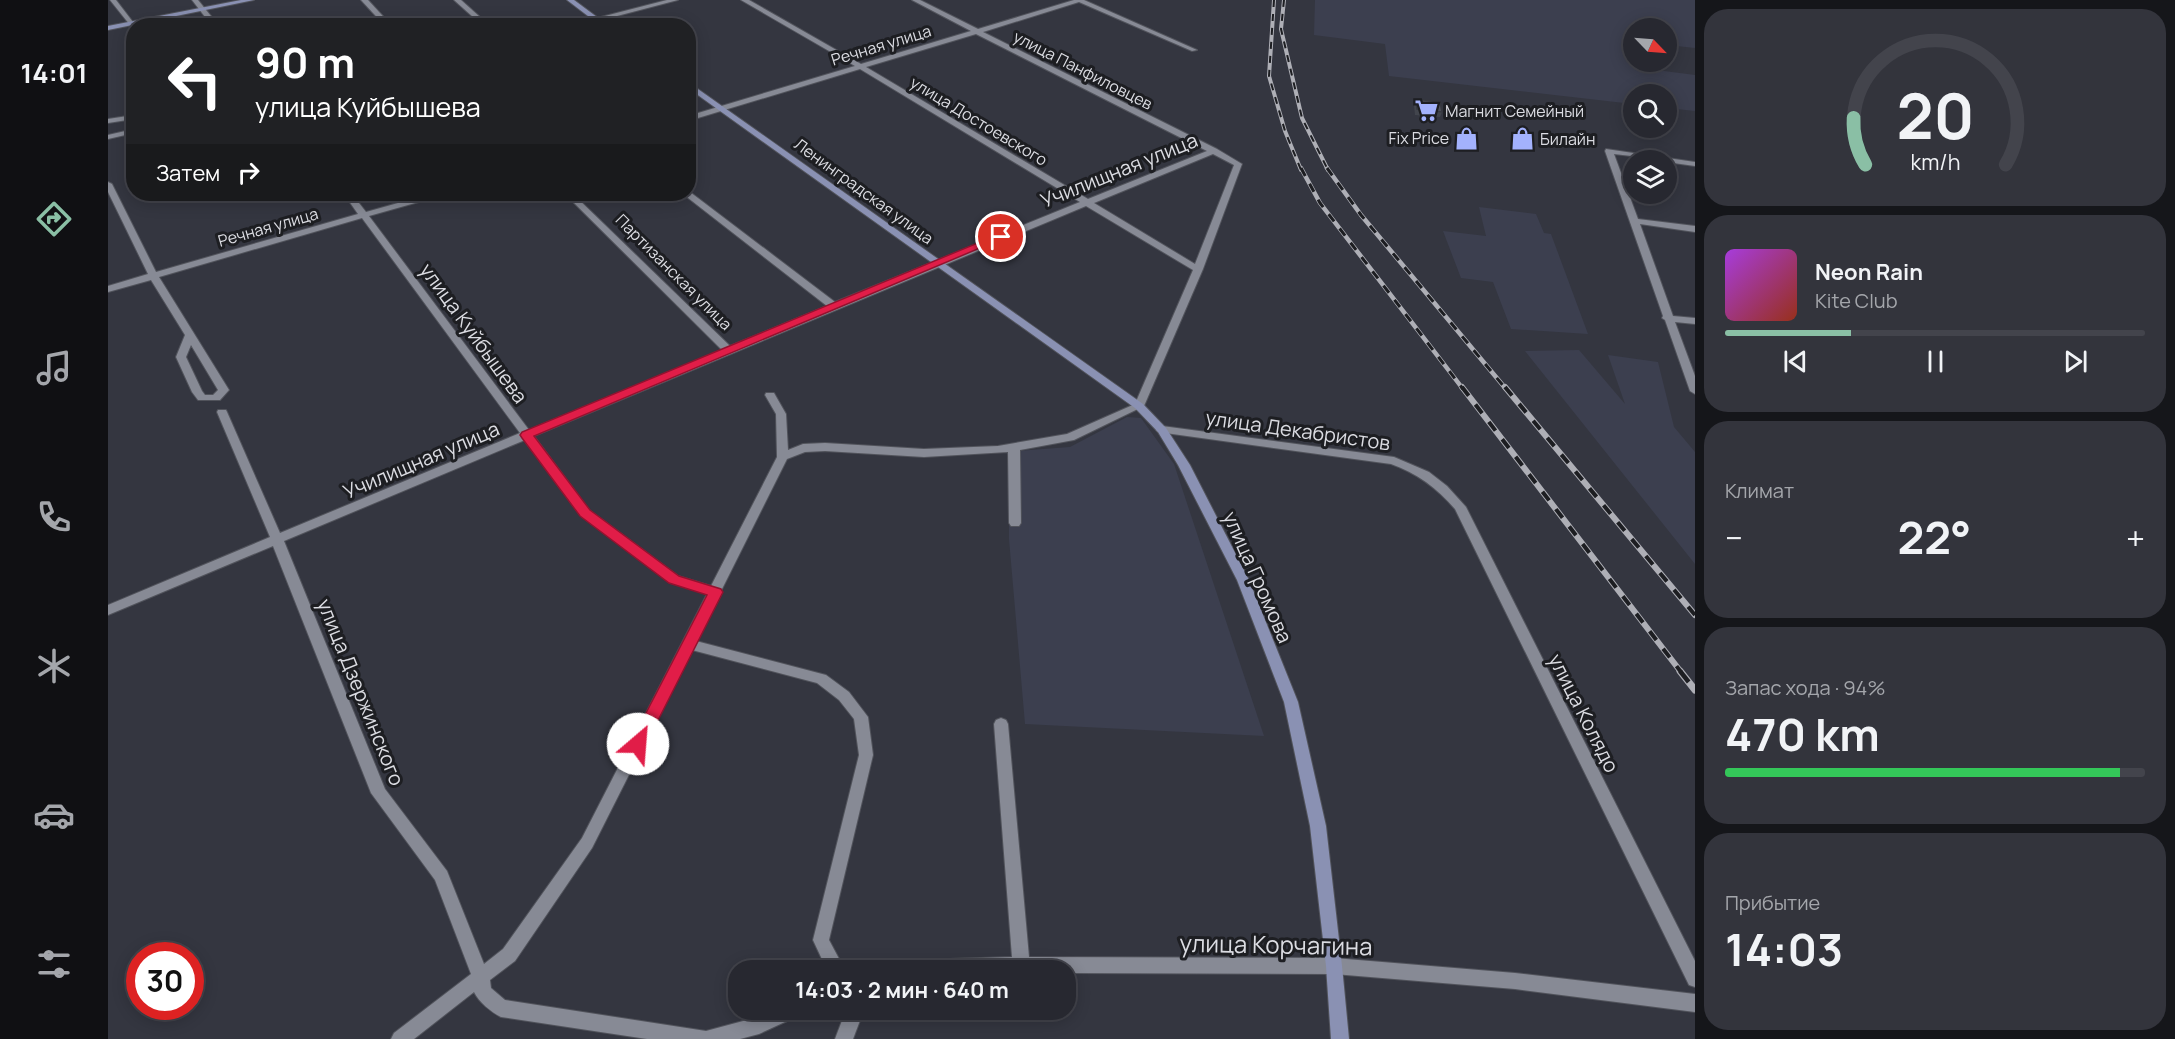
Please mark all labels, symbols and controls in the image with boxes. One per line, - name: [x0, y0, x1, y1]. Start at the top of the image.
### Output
- north arrow: [1623, 18, 1677, 72]
- map controls: [1623, 18, 1677, 204]
- street label: Речная улица: [828, 19, 934, 71]
- street label: улица Панфиловцев: [1010, 25, 1157, 115]
- text: 90 m: [255, 33, 355, 91]
- icon: left: [156, 42, 234, 120]
- text: 14:01: [20, 54, 88, 91]
- street label: улица Достоевского: [906, 71, 1052, 171]
- text: 20: [1896, 72, 1974, 158]
- button: search: [1623, 84, 1677, 138]
- text: улица Куйбышева: [255, 88, 481, 125]
- supermarket icon: Магнит Семейный: [1414, 98, 1440, 124]
- place label: Магнит Семейный: [1445, 100, 1584, 122]
- shop icon: Fix Price: [1454, 125, 1480, 151]
- street label: Училищная улица: [1036, 126, 1202, 214]
- shop icon: Билайн: [1509, 126, 1535, 152]
- place label: Fix Price: [1388, 127, 1449, 149]
- place label: Билайн: [1540, 128, 1595, 150]
- street label: Ленинградская улица: [790, 133, 938, 249]
- text: km/h: [1910, 147, 1960, 176]
- button: layers: [1623, 150, 1677, 204]
- icon: right: [232, 156, 265, 189]
- text: Затем: [156, 158, 220, 188]
- icon: directions: [33, 198, 75, 240]
- street label: Речная улица: [215, 202, 321, 252]
- street label: Партизанская улица: [611, 209, 737, 335]
- pin: [975, 211, 1026, 262]
- icon: arrive: [984, 220, 1017, 253]
- street label: улица Куйбышева: [414, 257, 534, 409]
- text: Neon Rain: [1815, 257, 1923, 287]
- text: Kite Club: [1815, 287, 1898, 314]
- icon: previous: [1779, 345, 1812, 378]
- icon: pause: [1919, 345, 1952, 378]
- icon: next: [2059, 345, 2092, 378]
- icon: music: [33, 347, 75, 389]
- street label: улица Декабристов: [1204, 404, 1392, 456]
- street label: Училищная улица: [339, 415, 503, 505]
- text: Климат: [1725, 477, 1794, 504]
- icon: phone: [33, 496, 75, 538]
- text: 22°: [1897, 506, 1971, 568]
- street label: улица Громова: [1217, 507, 1299, 647]
- text: −: [1725, 515, 1743, 560]
- text: +: [2126, 515, 2145, 560]
- street label: улица Дзержинского: [311, 595, 411, 790]
- icon: climate: [33, 645, 75, 687]
- street label: улица Колядо: [1543, 649, 1626, 777]
- text: Запас хода · 94%: [1725, 674, 1885, 701]
- text: 470 km: [1725, 703, 1880, 765]
- position arrow: [606, 712, 670, 776]
- icon: car: [33, 794, 75, 836]
- text: Прибытие: [1725, 889, 1820, 916]
- text: 14:03: [1725, 918, 1843, 980]
- street label: улица Корчагина: [1179, 926, 1373, 962]
- speed limit sign: 30: [126, 942, 204, 1020]
- icon: filters: [33, 943, 75, 985]
- text: 14:03 · 2 мин · 640 m: [795, 975, 1009, 1005]

